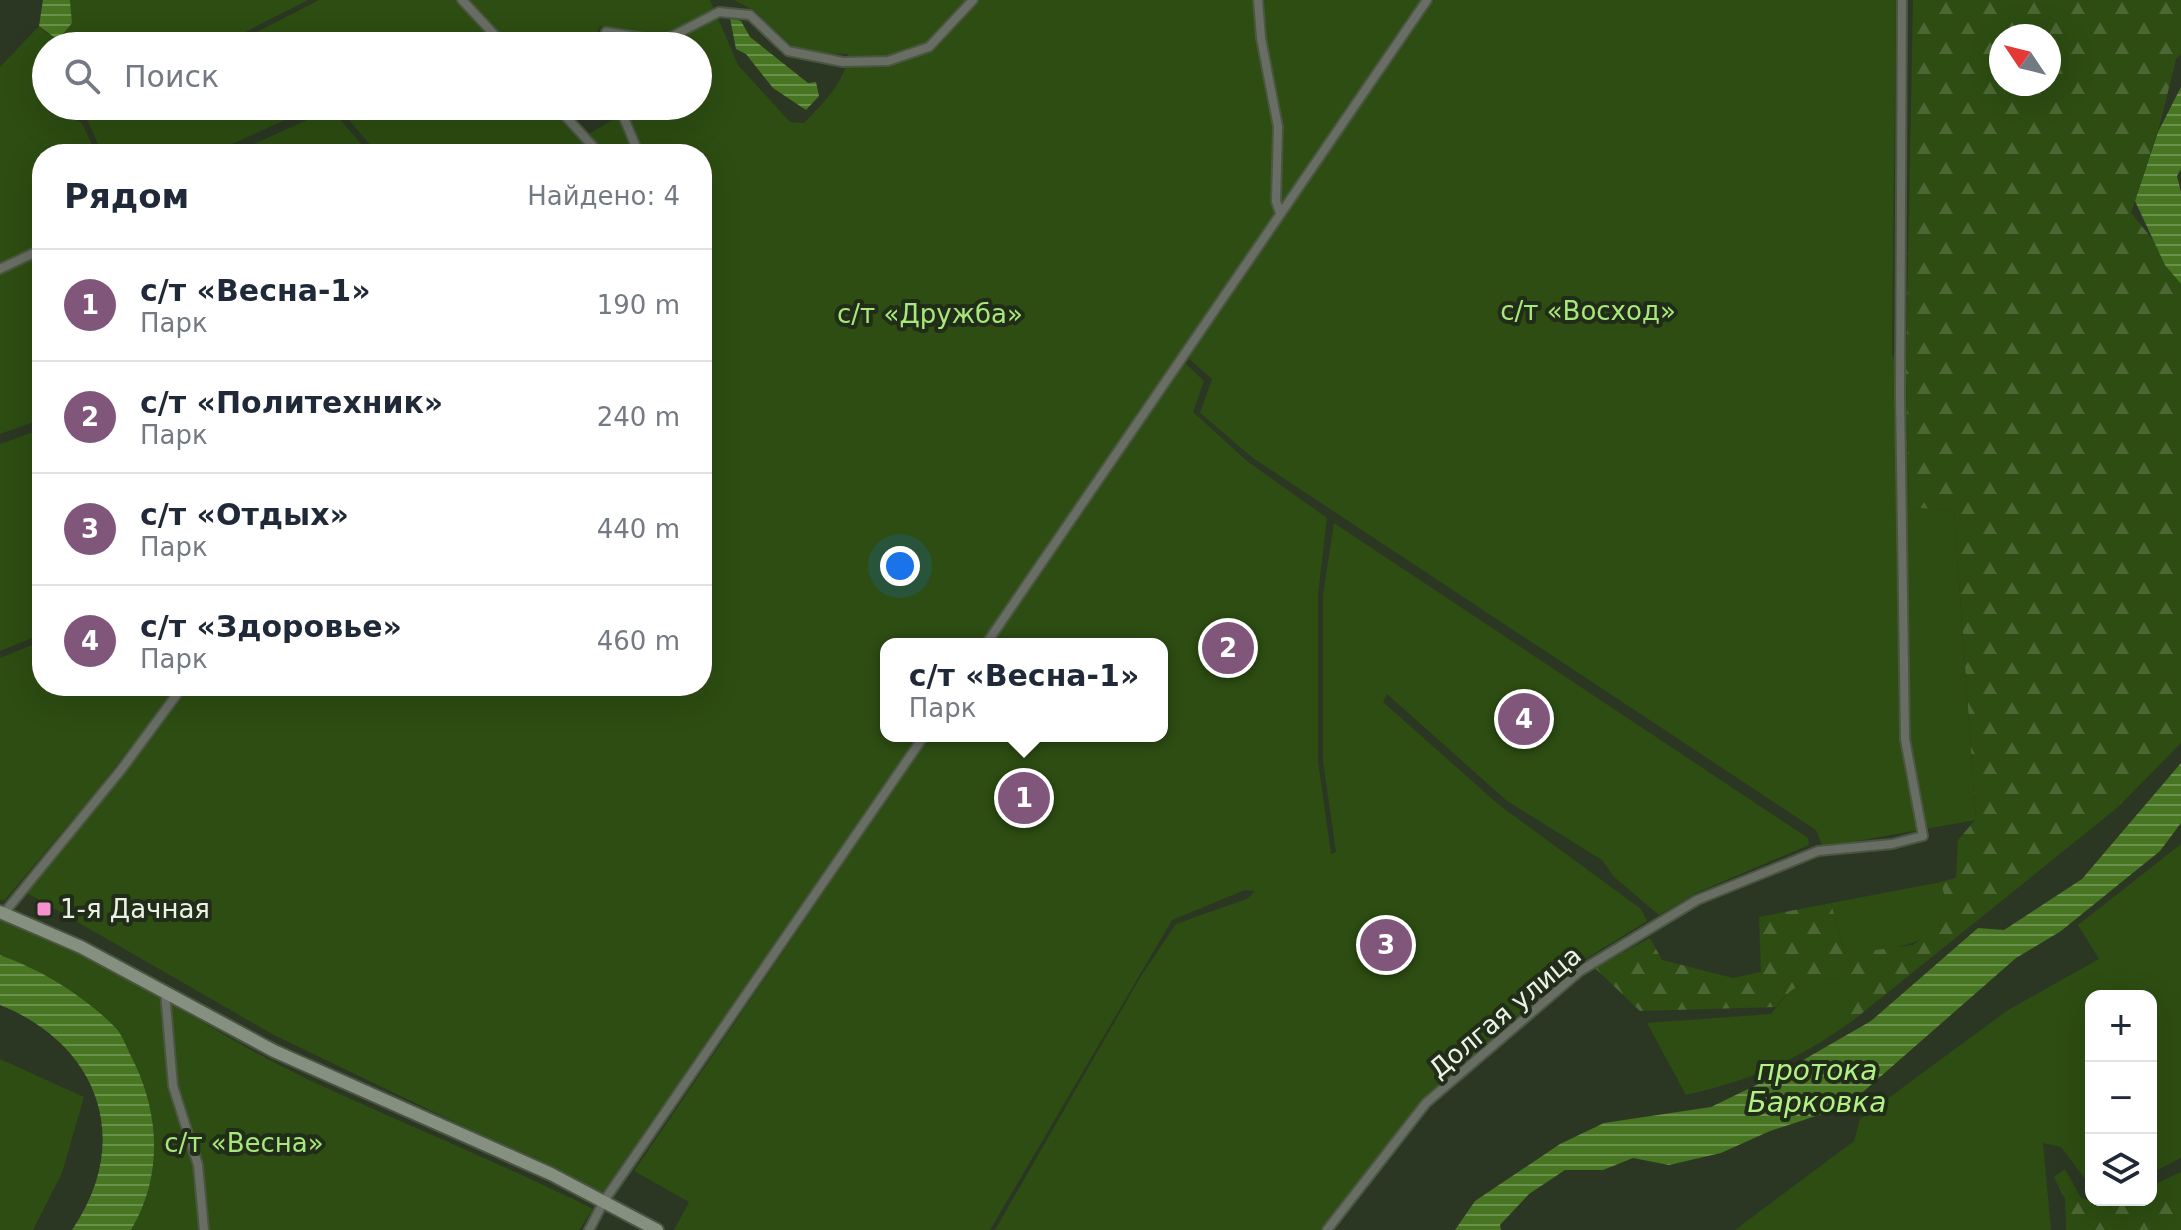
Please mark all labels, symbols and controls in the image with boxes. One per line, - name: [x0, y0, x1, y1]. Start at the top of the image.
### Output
- north arrow: [1989, 24, 2061, 96]
- search box: [32, 32, 712, 120]
- icon: search: [60, 54, 104, 98]
- text: Поиск: [124, 59, 219, 94]
- text: Рядом: [64, 176, 189, 216]
- text: Найдено: 4: [527, 181, 680, 211]
- text: с/т «Весна-1»: [140, 273, 371, 308]
- text: 1: [81, 290, 99, 320]
- text: 190 m: [597, 290, 680, 320]
- park label: с/т «Восход»: [1500, 296, 1676, 326]
- park label: с/т «Дружба»: [837, 299, 1023, 329]
- text: Парк: [140, 308, 208, 338]
- text: с/т «Политехник»: [140, 385, 443, 420]
- text: 2: [81, 402, 99, 432]
- text: 240 m: [597, 402, 680, 432]
- text: Парк: [140, 420, 208, 450]
- text: с/т «Отдых»: [140, 497, 349, 532]
- text: 3: [81, 514, 99, 544]
- text: 440 m: [597, 514, 680, 544]
- text: Парк: [140, 532, 208, 562]
- your location: [880, 546, 920, 586]
- text: с/т «Здоровье»: [140, 609, 402, 644]
- pin: 2: [1202, 618, 1254, 678]
- text: 4: [81, 626, 99, 656]
- text: 460 m: [597, 626, 680, 656]
- popup: [880, 638, 1168, 742]
- text: Парк: [140, 644, 208, 674]
- text: с/т «Весна-1»: [909, 658, 1139, 693]
- pin: 4: [1498, 689, 1550, 749]
- text: Парк: [909, 693, 976, 723]
- pin: 1: [998, 768, 1050, 828]
- place label: 1-я Дачная: [60, 894, 210, 924]
- marker: 1-я Дачная: [35, 900, 53, 918]
- pin: 3: [1360, 915, 1412, 975]
- street label: Долгая улица: [1423, 940, 1587, 1084]
- map controls: [2085, 990, 2157, 1206]
- button: +: [2085, 990, 2157, 1062]
- water label: протока Барковка: [1748, 1054, 1886, 1119]
- button: −: [2085, 1062, 2157, 1134]
- park label: с/т «Весна»: [164, 1128, 324, 1158]
- button: layers: [2085, 1134, 2157, 1206]

